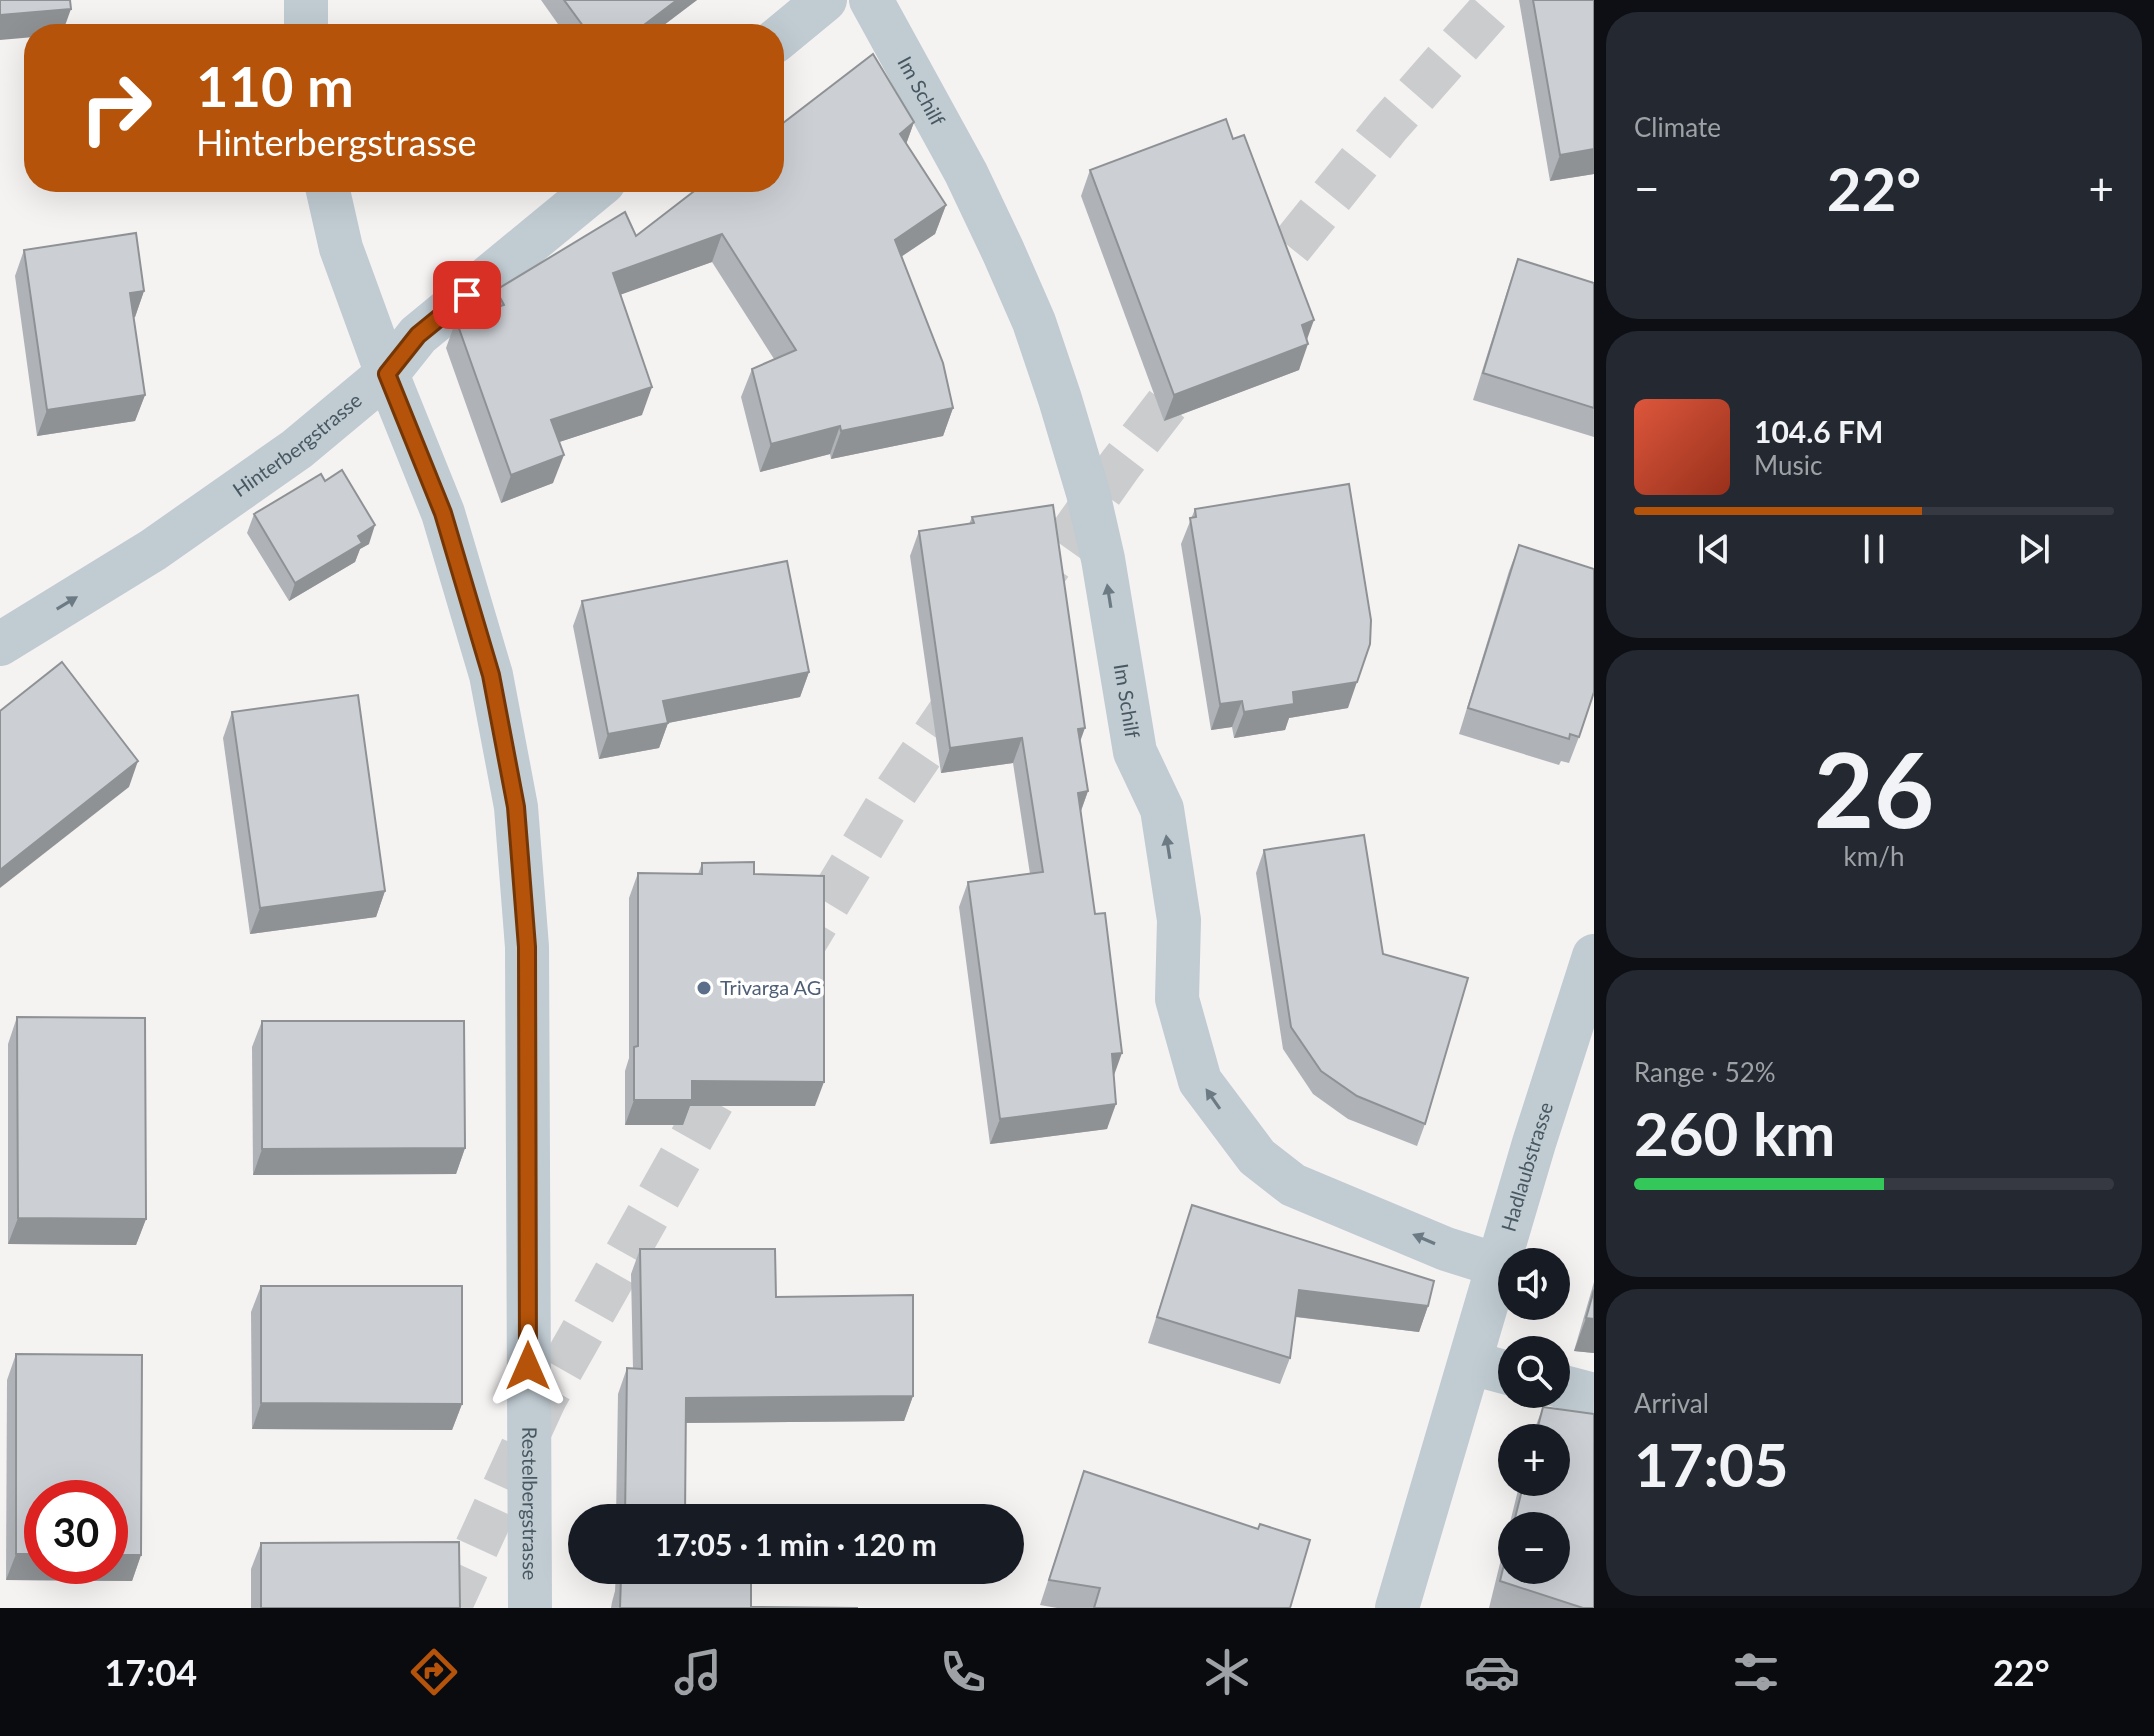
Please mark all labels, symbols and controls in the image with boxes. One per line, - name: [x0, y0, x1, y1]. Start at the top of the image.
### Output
- text: 110 m: [196, 52, 354, 119]
- street label: Im Schilf: [893, 52, 951, 129]
- icon: right: [64, 56, 168, 160]
- text: Climate: [1634, 111, 1721, 143]
- text: Hinterbergstrasse: [196, 120, 477, 164]
- text: 22°: [1827, 152, 1921, 224]
- text: −: [1634, 162, 1660, 214]
- text: +: [2088, 162, 2114, 214]
- pin: [433, 261, 501, 329]
- icon: arrive: [445, 273, 489, 317]
- street label: Hinterbergstrasse: [228, 387, 366, 501]
- text: 104.6 FM: [1754, 413, 1883, 449]
- text: Music: [1754, 449, 1822, 481]
- icon: previous: [1692, 527, 1736, 571]
- icon: pause: [1852, 527, 1896, 571]
- icon: next: [2012, 527, 2056, 571]
- one-way arrow: [1102, 583, 1115, 608]
- one-way arrow: [55, 596, 78, 611]
- street label: Im Schilf: [1110, 662, 1145, 740]
- text: 26: [1814, 725, 1934, 850]
- one-way arrow: [1161, 834, 1174, 859]
- text: km/h: [1844, 840, 1904, 872]
- place label: Trivarga AG: [720, 975, 821, 999]
- marker: Trivarga AG: [695, 979, 713, 997]
- text: Range · 52%: [1634, 1056, 1776, 1088]
- one-way arrow: [1206, 1089, 1221, 1110]
- text: 260 km: [1634, 1097, 1835, 1169]
- street label: Hadlaubstrasse: [1496, 1099, 1557, 1234]
- one-way arrow: [1412, 1233, 1436, 1246]
- map controls: [1498, 1248, 1570, 1584]
- button: sound: [1498, 1248, 1570, 1320]
- position arrow: [486, 1324, 570, 1408]
- button: search: [1498, 1336, 1570, 1408]
- text: Arrival: [1634, 1387, 1709, 1419]
- button: +: [1498, 1424, 1570, 1496]
- street label: Restelbergstrasse: [518, 1427, 543, 1580]
- text: 17:05: [1634, 1428, 1789, 1500]
- speed limit sign: 30: [24, 1480, 128, 1584]
- button: −: [1498, 1512, 1570, 1584]
- text: 17:05 · 1 min · 120 m: [655, 1526, 937, 1562]
- icon: directions: [406, 1644, 462, 1700]
- icon: music: [670, 1644, 726, 1700]
- icon: phone: [935, 1644, 991, 1700]
- icon: climate: [1199, 1644, 1255, 1700]
- icon: car: [1464, 1644, 1520, 1700]
- icon: filters: [1728, 1644, 1784, 1700]
- text: 17:04: [104, 1650, 197, 1694]
- text: 22°: [1993, 1650, 2050, 1694]

